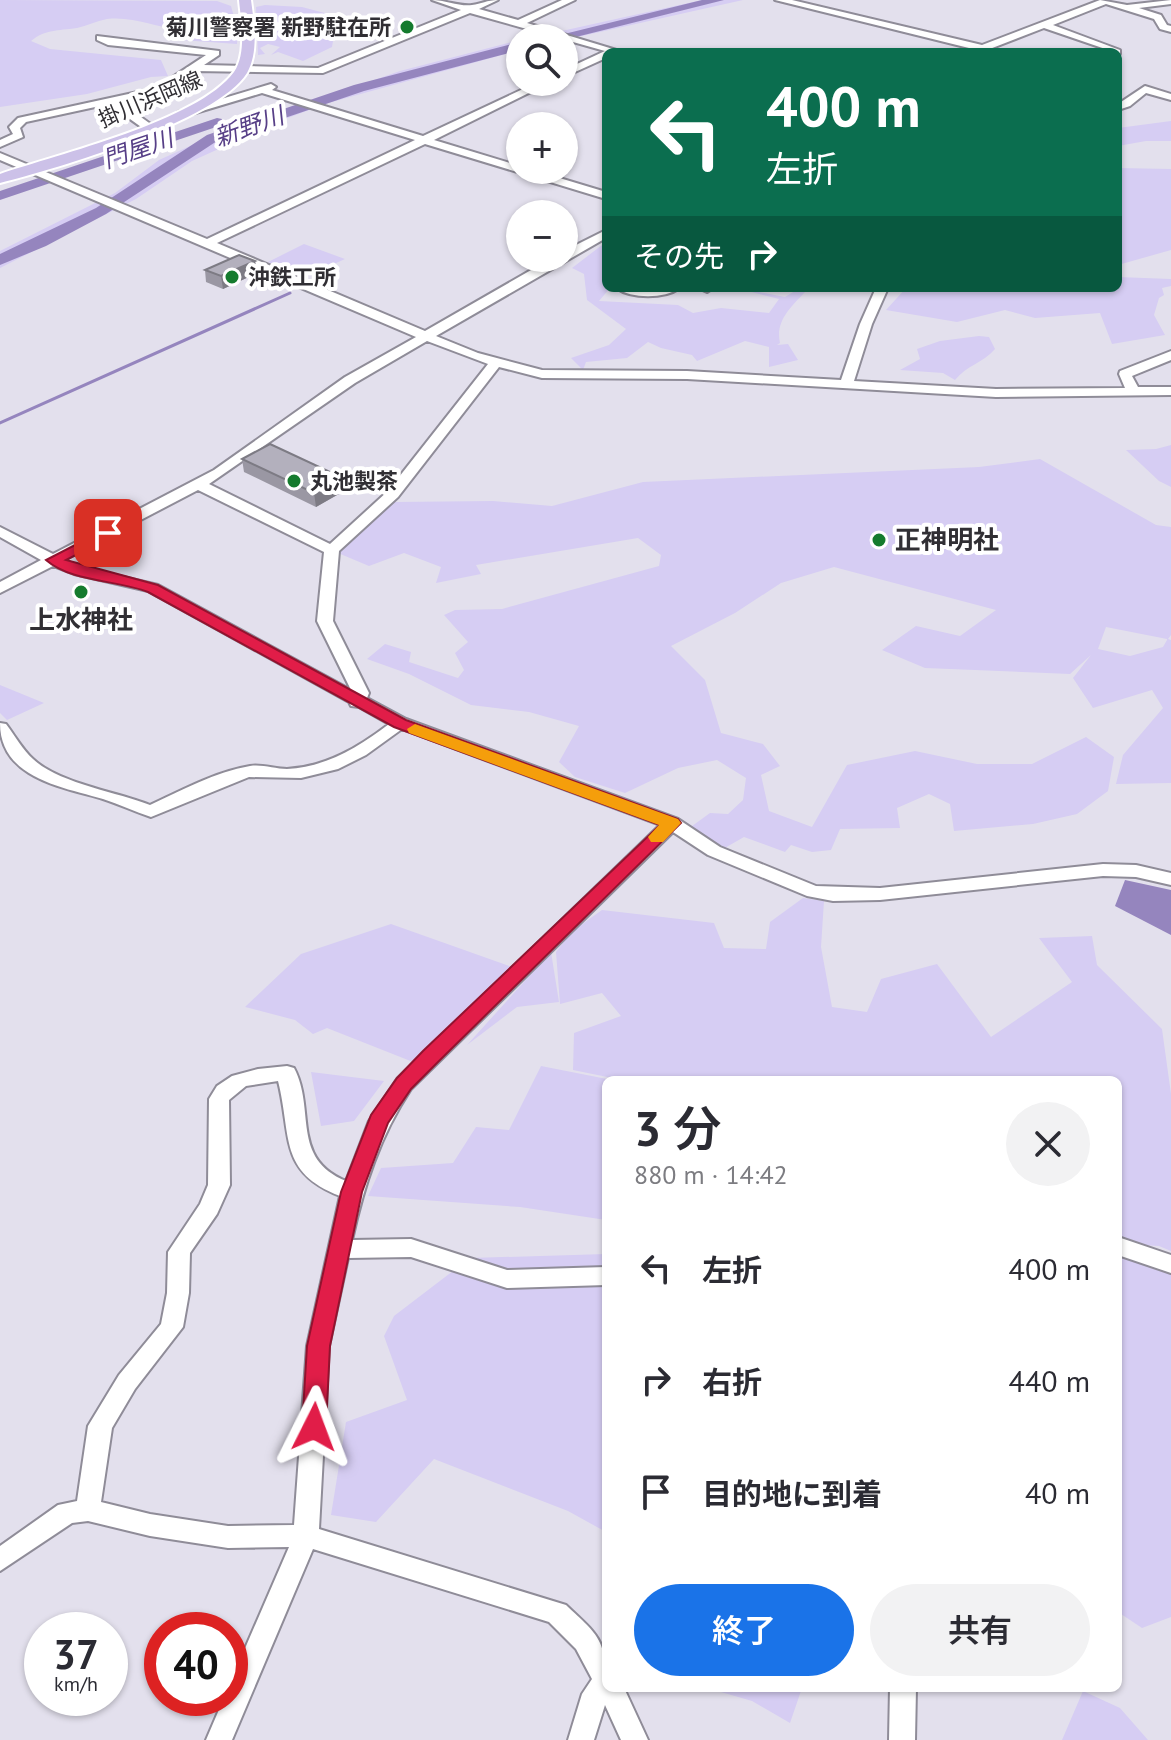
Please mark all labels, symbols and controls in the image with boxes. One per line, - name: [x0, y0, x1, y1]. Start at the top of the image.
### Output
- place label: 菊川警察署 新野駐在所: [165, 13, 391, 41]
- marker: 菊川警察署 新野駐在所: [398, 18, 416, 36]
- map controls: [506, 24, 578, 272]
- button: search: [506, 24, 578, 96]
- street label: 掛川浜岡線: [94, 65, 206, 133]
- text: 400 m: [766, 70, 921, 142]
- icon: left: [634, 80, 738, 184]
- water label: 新野川: [210, 99, 291, 153]
- button: +: [506, 112, 578, 184]
- water label: 門屋川: [99, 121, 180, 175]
- text: 左折: [766, 145, 838, 192]
- button: −: [506, 200, 578, 272]
- icon: right: [740, 232, 784, 276]
- text: その先: [634, 236, 724, 275]
- place label: 沖鉄工所: [248, 263, 336, 291]
- marker: 沖鉄工所: [223, 268, 241, 286]
- place label: 丸池製茶: [310, 467, 398, 495]
- marker: 丸池製茶: [285, 472, 303, 490]
- pin: [74, 499, 142, 567]
- icon: arrive: [86, 511, 130, 555]
- place label: 正神明社: [895, 523, 999, 556]
- marker: 正神明社: [870, 531, 888, 549]
- marker: 上水神社: [72, 583, 90, 601]
- place label: 上水神社: [29, 603, 133, 636]
- text: 3 分: [634, 1097, 721, 1159]
- button: close: [1006, 1102, 1090, 1186]
- text: 880 m · 14:42: [634, 1158, 788, 1191]
- icon: left: [634, 1246, 678, 1290]
- text: 400 m: [1009, 1249, 1090, 1288]
- text: 左折: [702, 1250, 762, 1289]
- icon: right: [634, 1358, 678, 1402]
- text: 440 m: [1009, 1361, 1090, 1400]
- text: 右折: [702, 1362, 762, 1401]
- position arrow: [272, 1385, 356, 1469]
- icon: arrive: [634, 1470, 678, 1514]
- text: 40 m: [1025, 1473, 1090, 1512]
- text: 目的地に到着: [702, 1474, 882, 1513]
- button: 終了: [634, 1584, 854, 1676]
- button: 共有: [870, 1584, 1090, 1676]
- speed limit sign: 40: [144, 1612, 248, 1716]
- text: 37: [53, 1628, 99, 1680]
- text: km/h: [54, 1671, 98, 1697]

